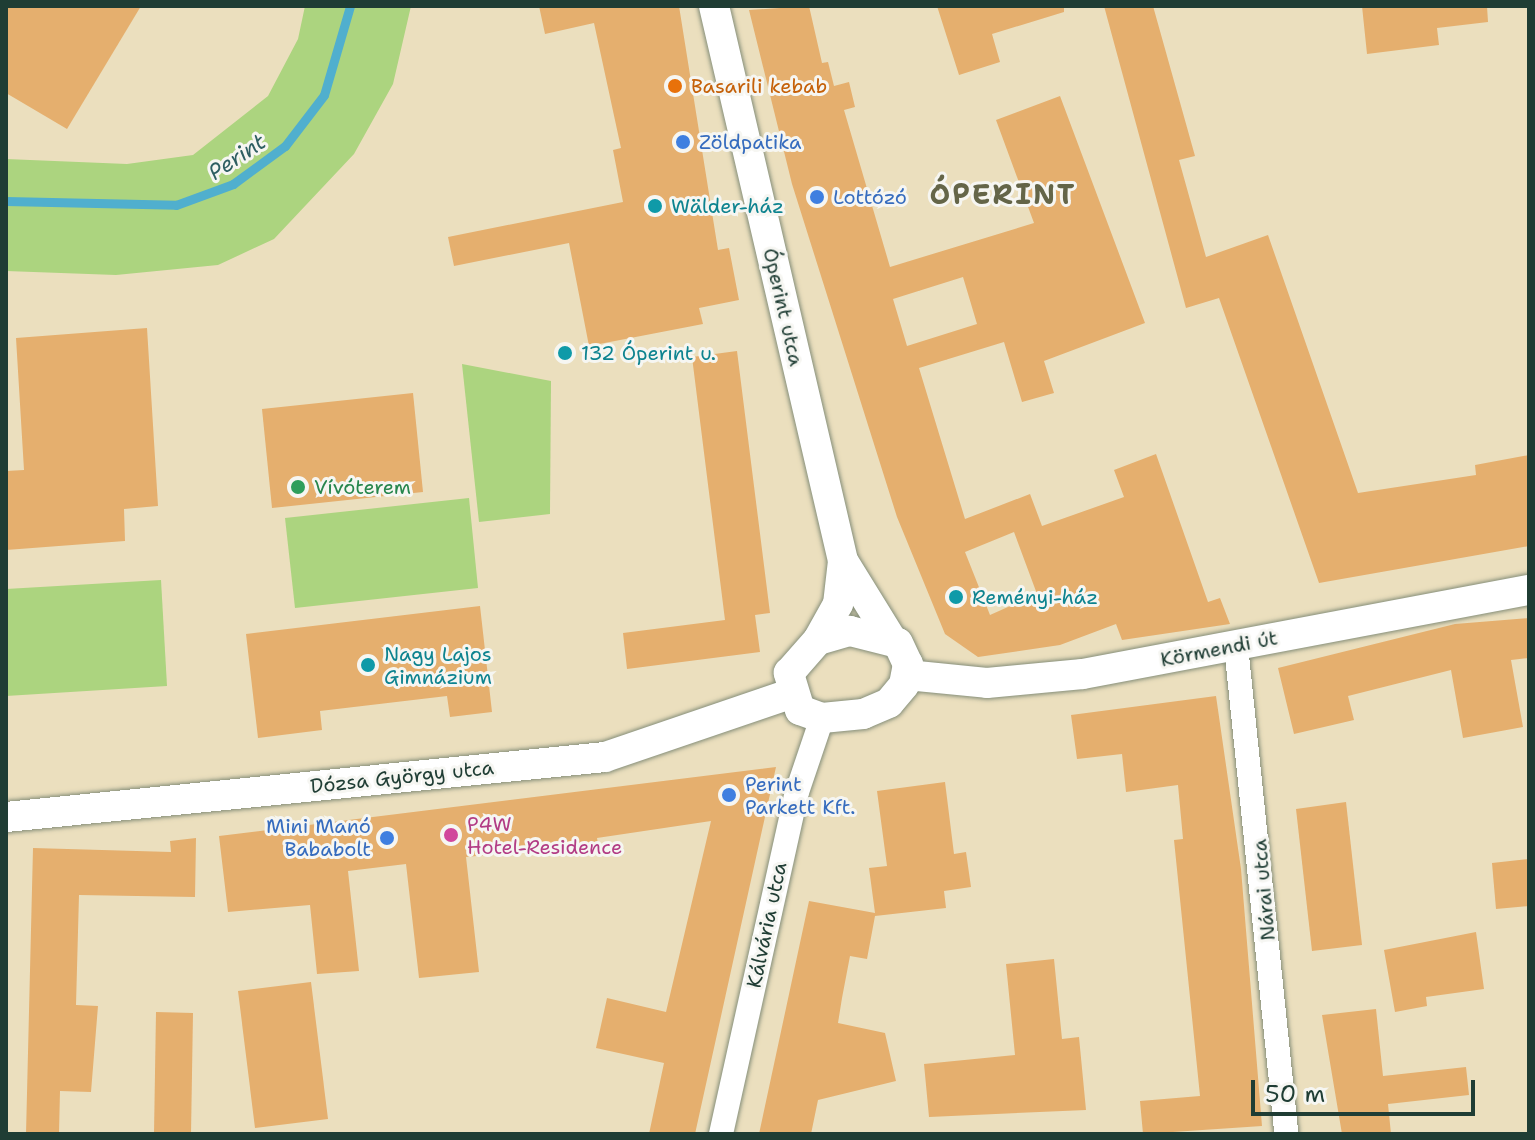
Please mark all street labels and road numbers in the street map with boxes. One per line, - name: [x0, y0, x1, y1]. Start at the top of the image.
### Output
- street label: Óperint utca: [758, 246, 808, 368]
- street label: Körmendi út: [1158, 626, 1280, 672]
- street label: Dózsa György utca: [309, 755, 495, 799]
- street label: Nárai utca: [1248, 838, 1280, 942]
- street label: Kálvária utca: [742, 860, 792, 990]

